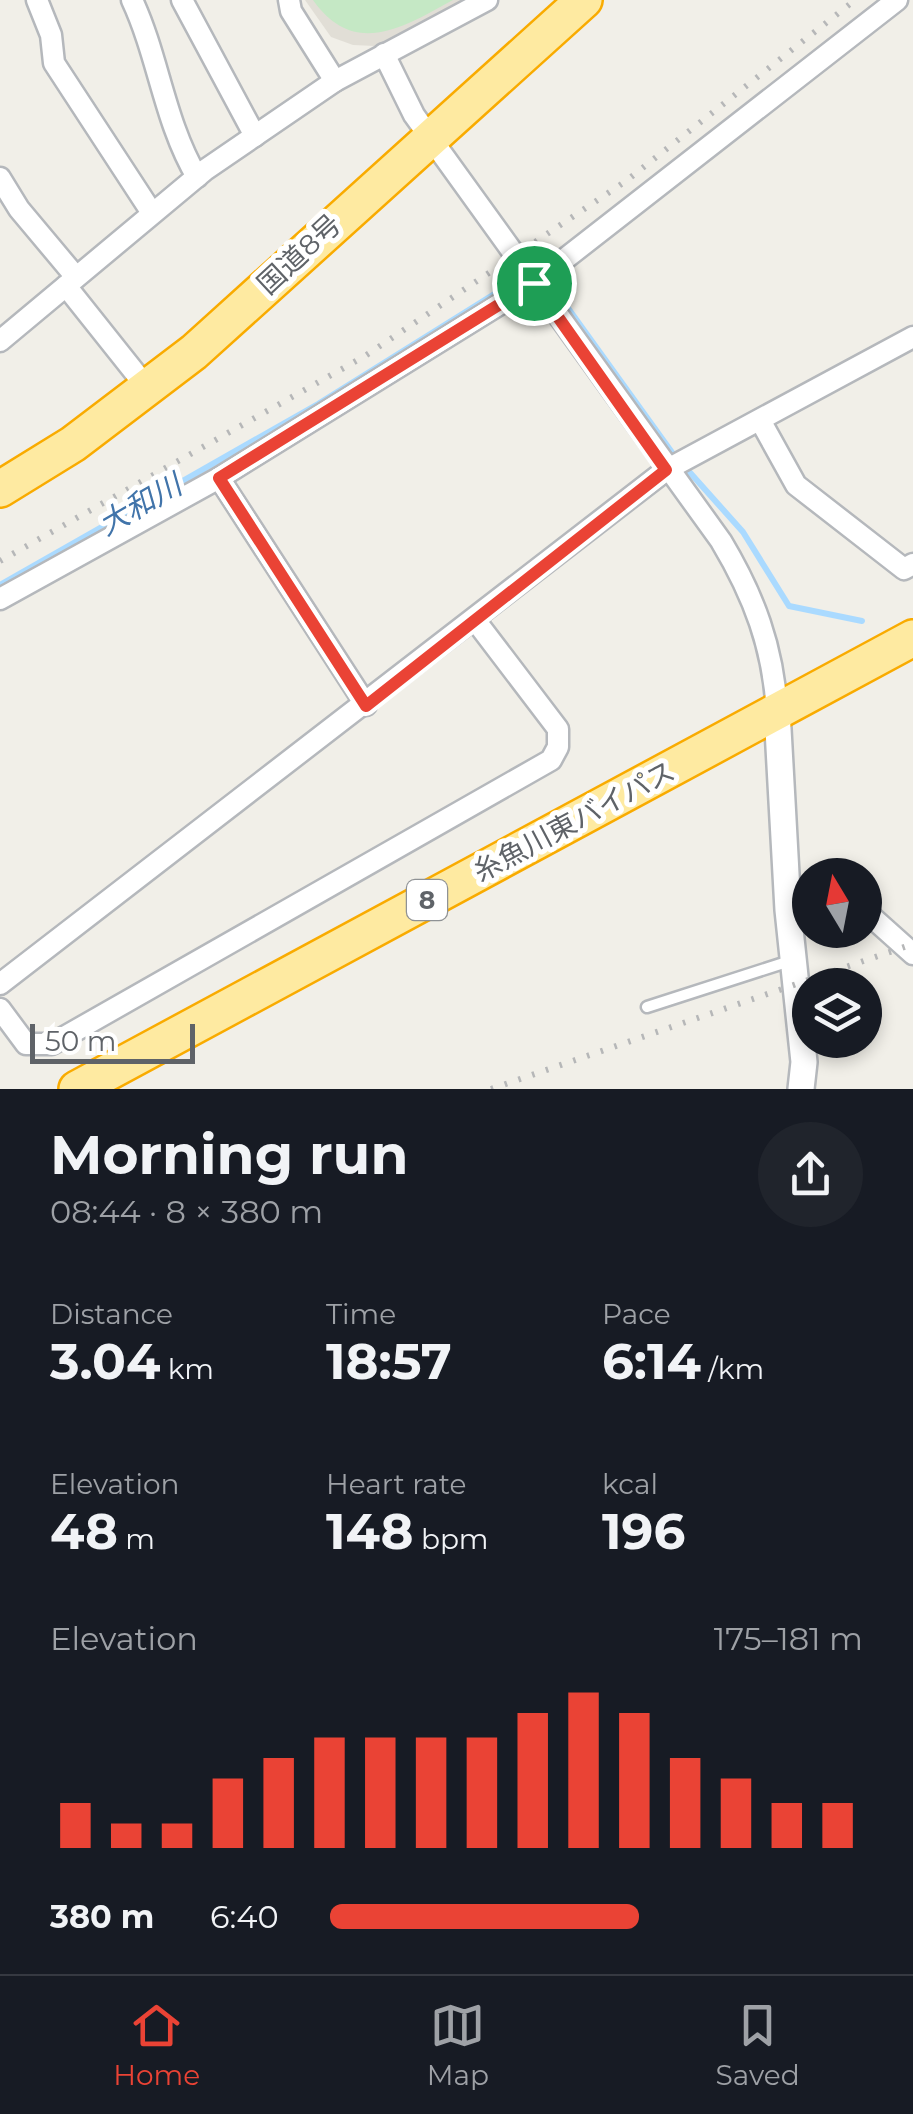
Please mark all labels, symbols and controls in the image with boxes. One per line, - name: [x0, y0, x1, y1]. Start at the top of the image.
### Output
- street label: 国道8号: [250, 207, 348, 301]
- pin: [492, 241, 577, 326]
- icon: arrive: [507, 256, 562, 311]
- water label: 大和川: [92, 465, 191, 543]
- street label: 糸魚川東バイパス: [467, 754, 681, 888]
- north arrow: [792, 858, 882, 948]
- map controls: [792, 858, 882, 1058]
- road number: 8: [407, 880, 447, 920]
- button: layers: [792, 968, 882, 1058]
- scale bar: [30, 1019, 195, 1064]
- text: 50 m: [45, 1024, 116, 1058]
- text: Morning run: [50, 1121, 408, 1188]
- button: share: [758, 1122, 863, 1227]
- text: 08:44 · 8 × 380 m: [50, 1192, 323, 1231]
- text: Distance: [50, 1297, 173, 1331]
- text: Time: [326, 1297, 396, 1331]
- text: Pace: [602, 1297, 671, 1331]
- text: 3.04: [50, 1331, 160, 1392]
- text: 18:57: [326, 1331, 452, 1392]
- text: 6:14: [602, 1331, 701, 1392]
- text: km: [160, 1352, 214, 1386]
- text: /km: [701, 1352, 764, 1386]
- text: Elevation: [50, 1467, 179, 1501]
- text: Heart rate: [326, 1467, 467, 1501]
- text: kcal: [602, 1467, 658, 1501]
- text: 48: [50, 1501, 118, 1562]
- text: 148: [326, 1501, 414, 1562]
- text: 196: [602, 1501, 685, 1562]
- text: m: [118, 1522, 155, 1556]
- text: bpm: [414, 1522, 489, 1556]
- text: Elevation: [50, 1619, 198, 1658]
- text: 175–181 m: [714, 1619, 863, 1658]
- text: 380 m: [50, 1897, 154, 1936]
- text: 6:40: [210, 1897, 279, 1936]
- tab: Home: [113, 1998, 200, 2092]
- tab: Map: [427, 1998, 489, 2092]
- tab: Saved: [716, 1998, 800, 2092]

